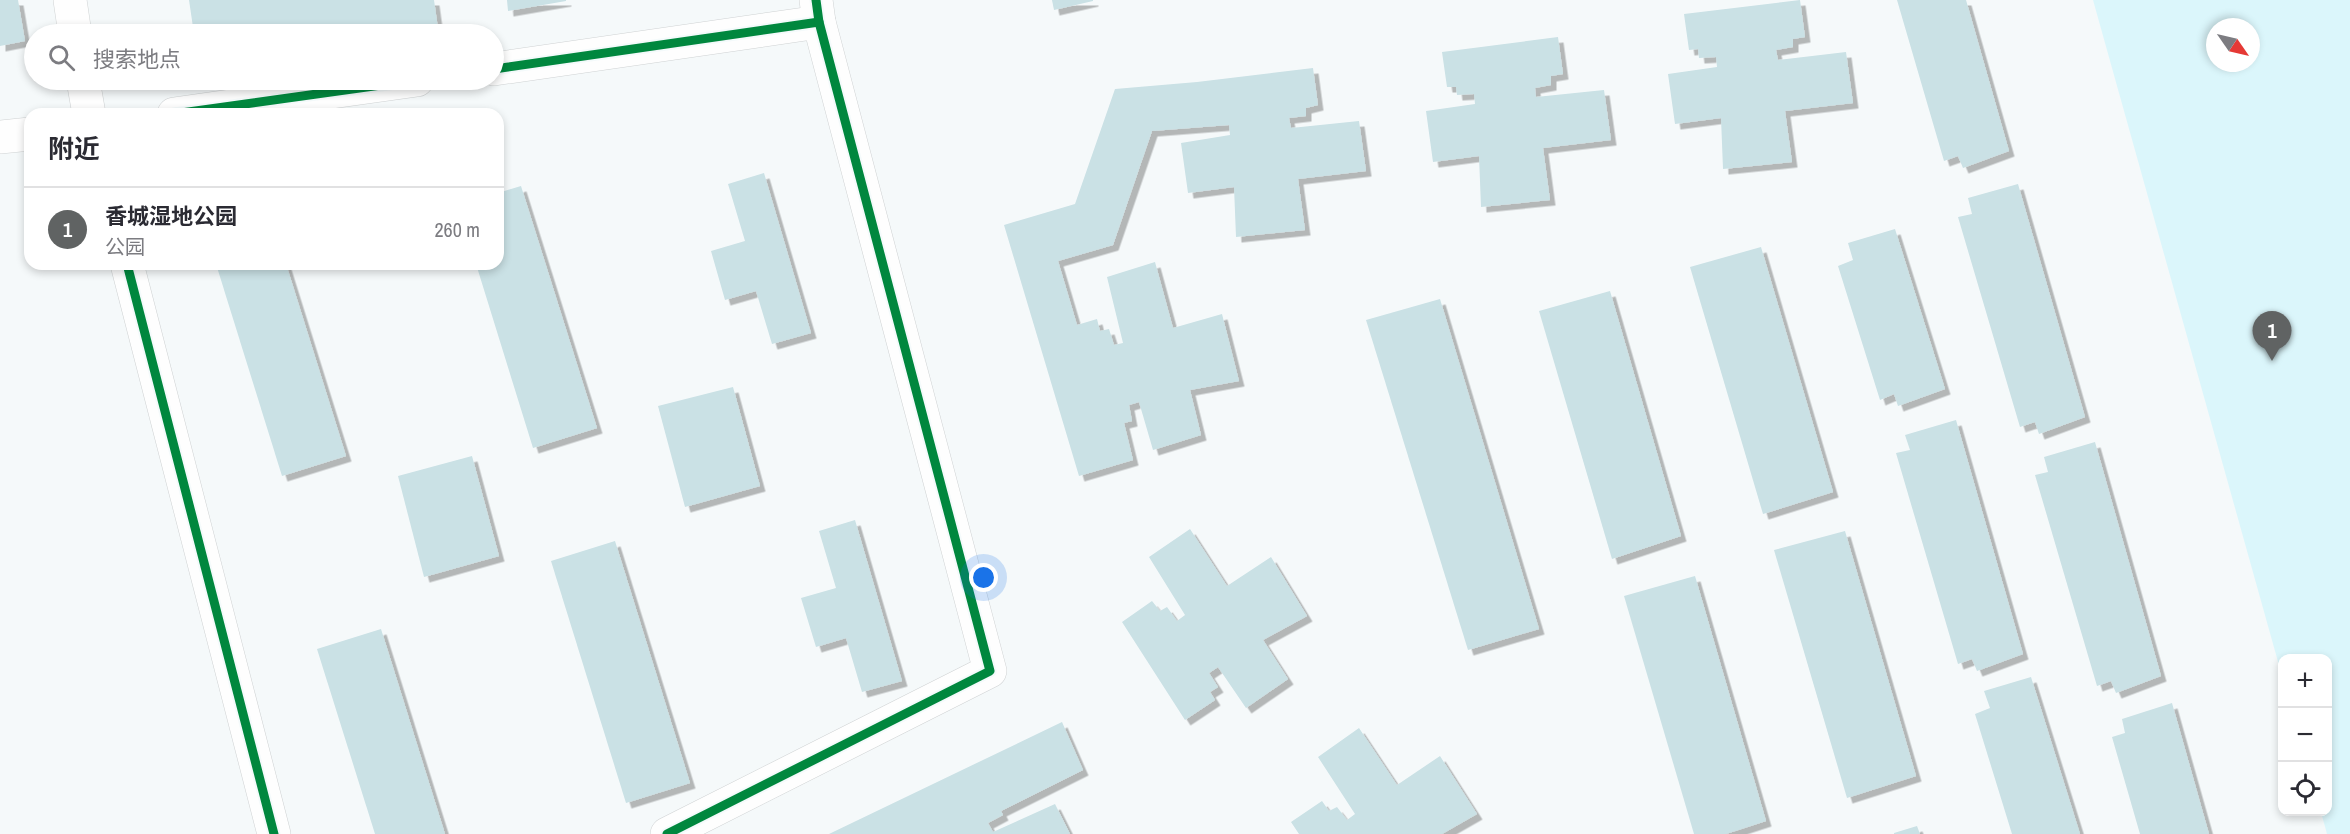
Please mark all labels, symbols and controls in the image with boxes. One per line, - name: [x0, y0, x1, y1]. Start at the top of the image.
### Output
- north arrow: [2206, 18, 2260, 72]
- search box: [24, 24, 504, 90]
- icon: search: [45, 41, 78, 74]
- text: 搜索地点: [93, 44, 181, 74]
- text: 附近: [48, 131, 100, 166]
- text: 香城湿地公园: [105, 201, 237, 231]
- text: 1: [63, 216, 72, 243]
- text: 260 m: [434, 216, 480, 243]
- text: 公园: [105, 233, 145, 260]
- pin: 1: [2252, 312, 2292, 361]
- your location: [969, 563, 998, 592]
- map controls: [2278, 654, 2332, 816]
- button: +: [2278, 654, 2332, 708]
- button: −: [2278, 708, 2332, 762]
- button: locate: [2278, 762, 2332, 816]

